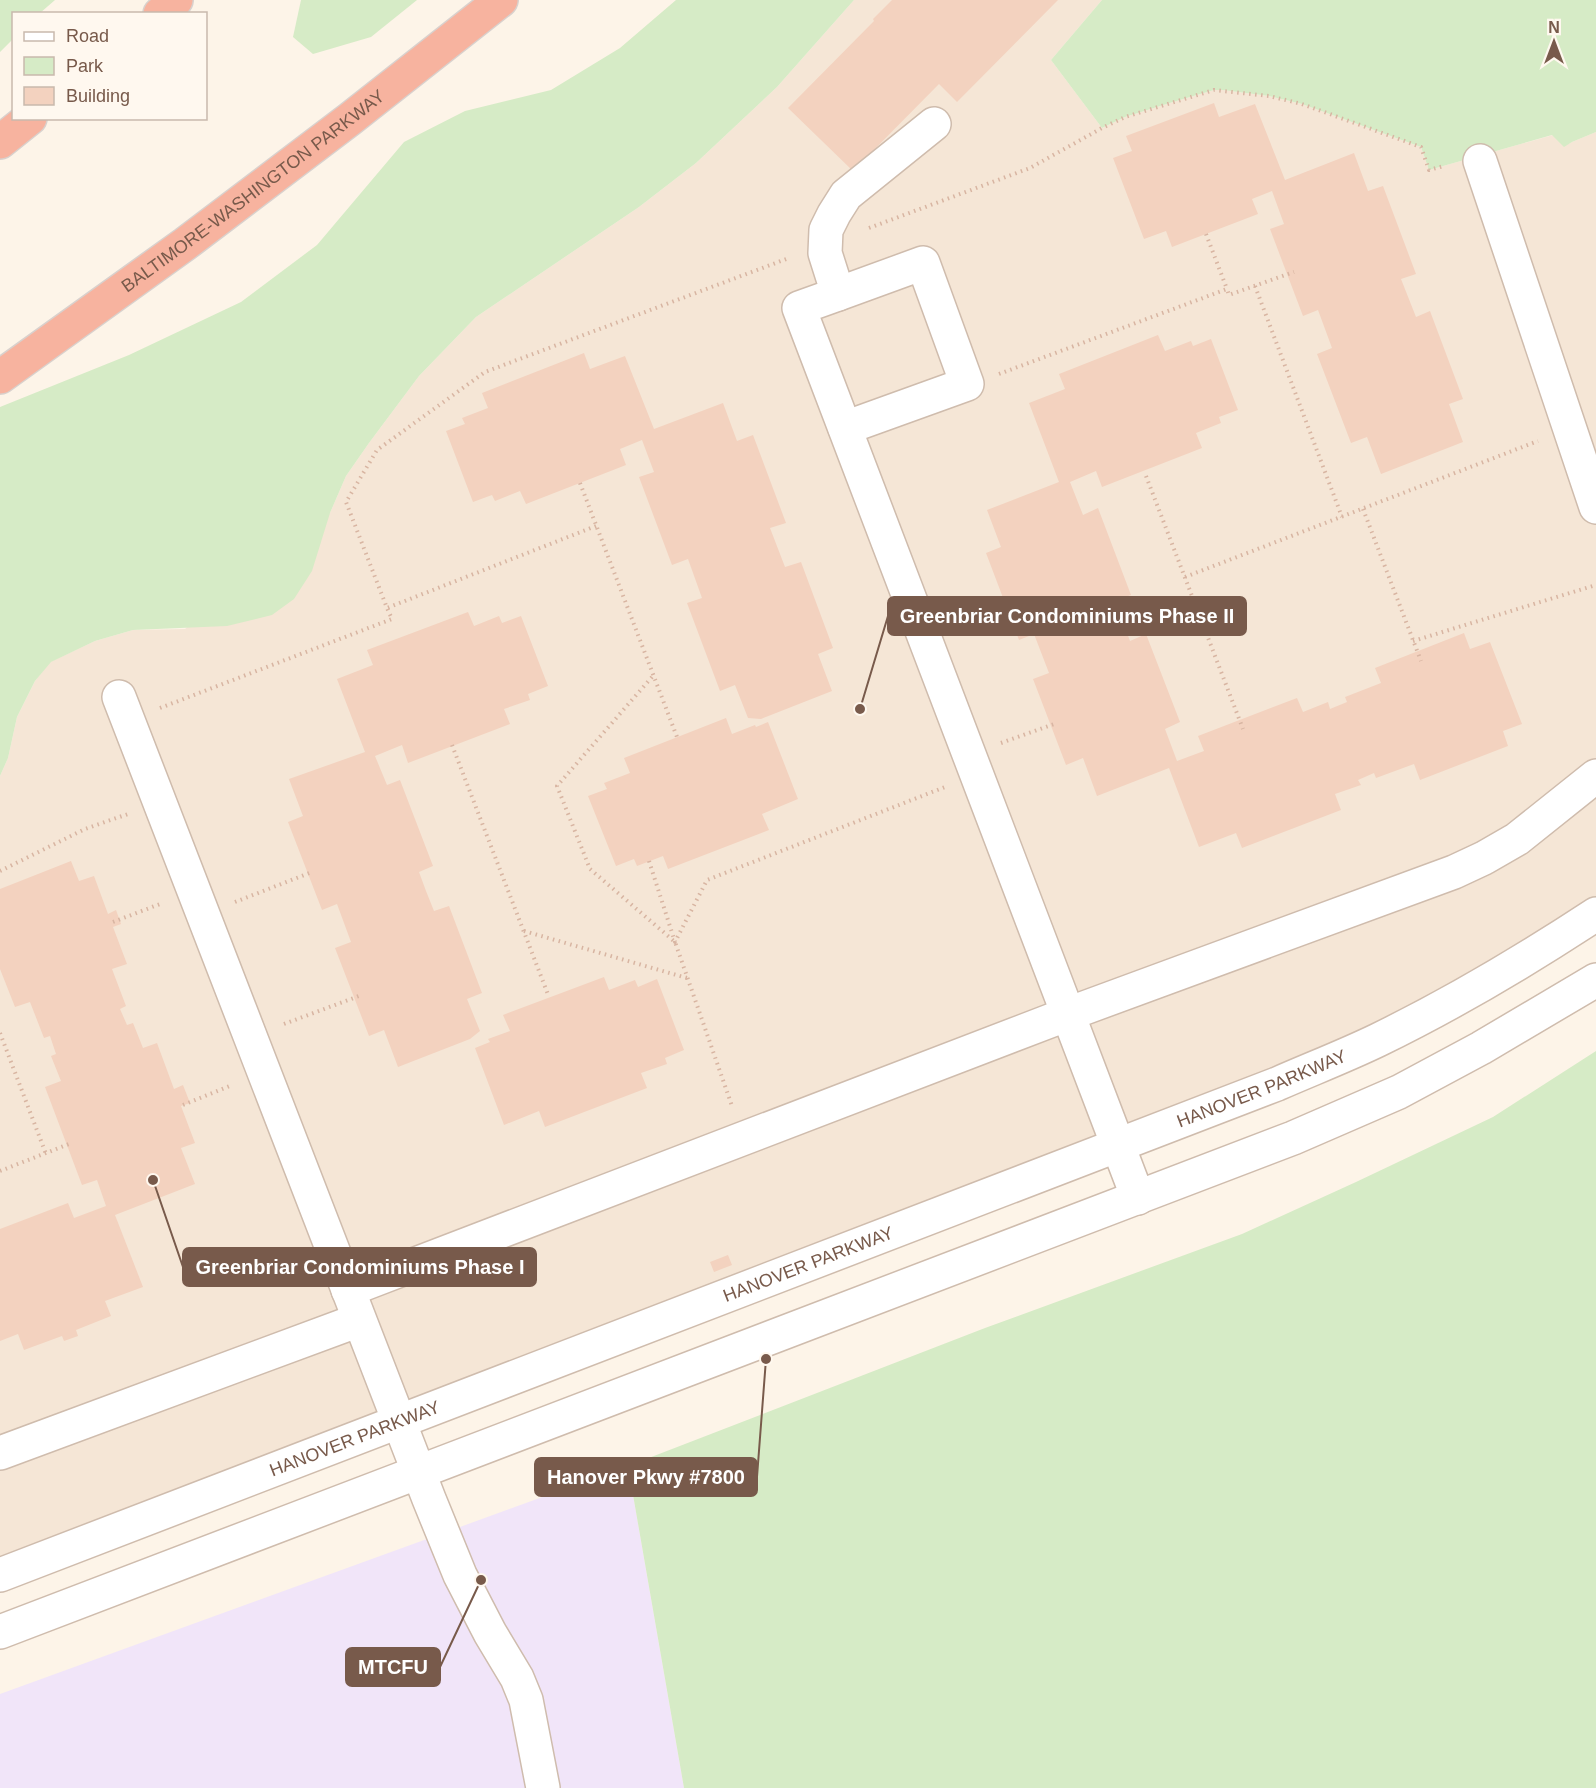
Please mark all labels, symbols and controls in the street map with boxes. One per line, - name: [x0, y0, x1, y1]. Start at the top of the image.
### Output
- legend: [12, 12, 207, 120]
- north arrow: [1524, 12, 1584, 72]
- text: N: [1548, 19, 1560, 36]
- text: Road: [66, 26, 109, 46]
- text: Park: [66, 56, 104, 76]
- text: Building: [66, 86, 130, 106]
- street label: BALTIMORE-WASHINGTON PARKWAY: [118, 86, 388, 296]
- callout: Greenbriar Condominiums Phase II: [888, 597, 1246, 635]
- text: Greenbriar Condominiums Phase II: [900, 605, 1234, 627]
- street label: HANOVER PARKWAY: [1174, 1046, 1349, 1132]
- street label: HANOVER PARKWAY: [720, 1222, 896, 1306]
- callout: Greenbriar Condominiums Phase I: [183, 1248, 536, 1286]
- text: Greenbriar Condominiums Phase I: [196, 1256, 524, 1278]
- street label: HANOVER PARKWAY: [267, 1397, 443, 1480]
- callout: Hanover Pkwy #7800: [535, 1458, 757, 1496]
- text: Hanover Pkwy #7800: [547, 1466, 745, 1488]
- callout: MTCFU: [346, 1648, 440, 1686]
- text: MTCFU: [358, 1656, 428, 1678]

